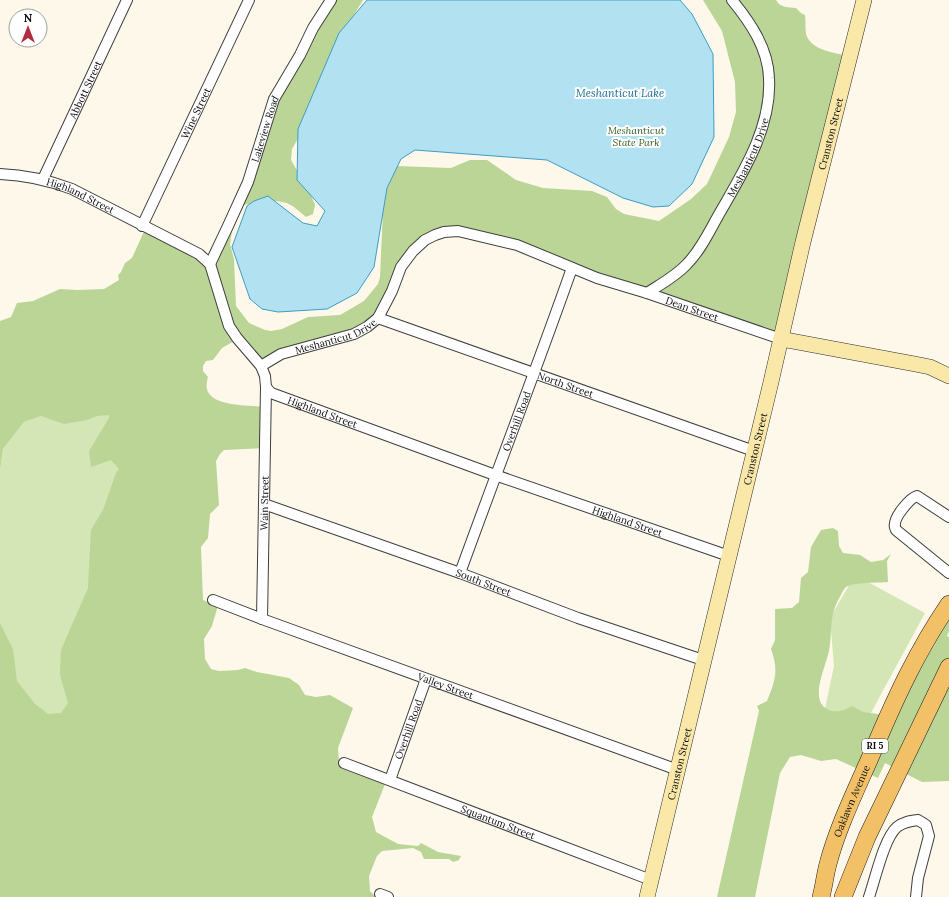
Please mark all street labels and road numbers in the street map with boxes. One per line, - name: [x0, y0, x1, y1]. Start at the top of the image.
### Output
- street label: Abbott Street: [66, 58, 105, 122]
- street label: Wine Street: [178, 85, 214, 141]
- street label: Lakeview Road: [249, 93, 282, 164]
- street label: Cranston Street: [815, 96, 846, 171]
- street label: Meshanticut Drive: [724, 116, 772, 200]
- street label: Highland Street: [45, 175, 117, 217]
- street label: Dean Street: [664, 294, 720, 324]
- street label: Meshanticut Drive: [294, 316, 380, 357]
- street label: North Street: [536, 369, 595, 401]
- street label: Overhill Road: [500, 389, 534, 453]
- street label: Highland Street: [286, 394, 359, 431]
- street label: Cranston Street: [740, 411, 770, 486]
- street label: Wain Street: [258, 475, 271, 530]
- street label: Highland Street: [591, 503, 664, 540]
- street label: South Street: [454, 566, 513, 599]
- street label: Valley Street: [415, 670, 475, 702]
- street label: Overhill Road: [392, 698, 425, 761]
- street label: Cranston Street: [665, 726, 695, 801]
- road number: RI 5: [862, 739, 888, 753]
- street label: Oaklawn Avenue: [831, 763, 873, 839]
- street label: Squantum Street: [459, 802, 537, 842]

